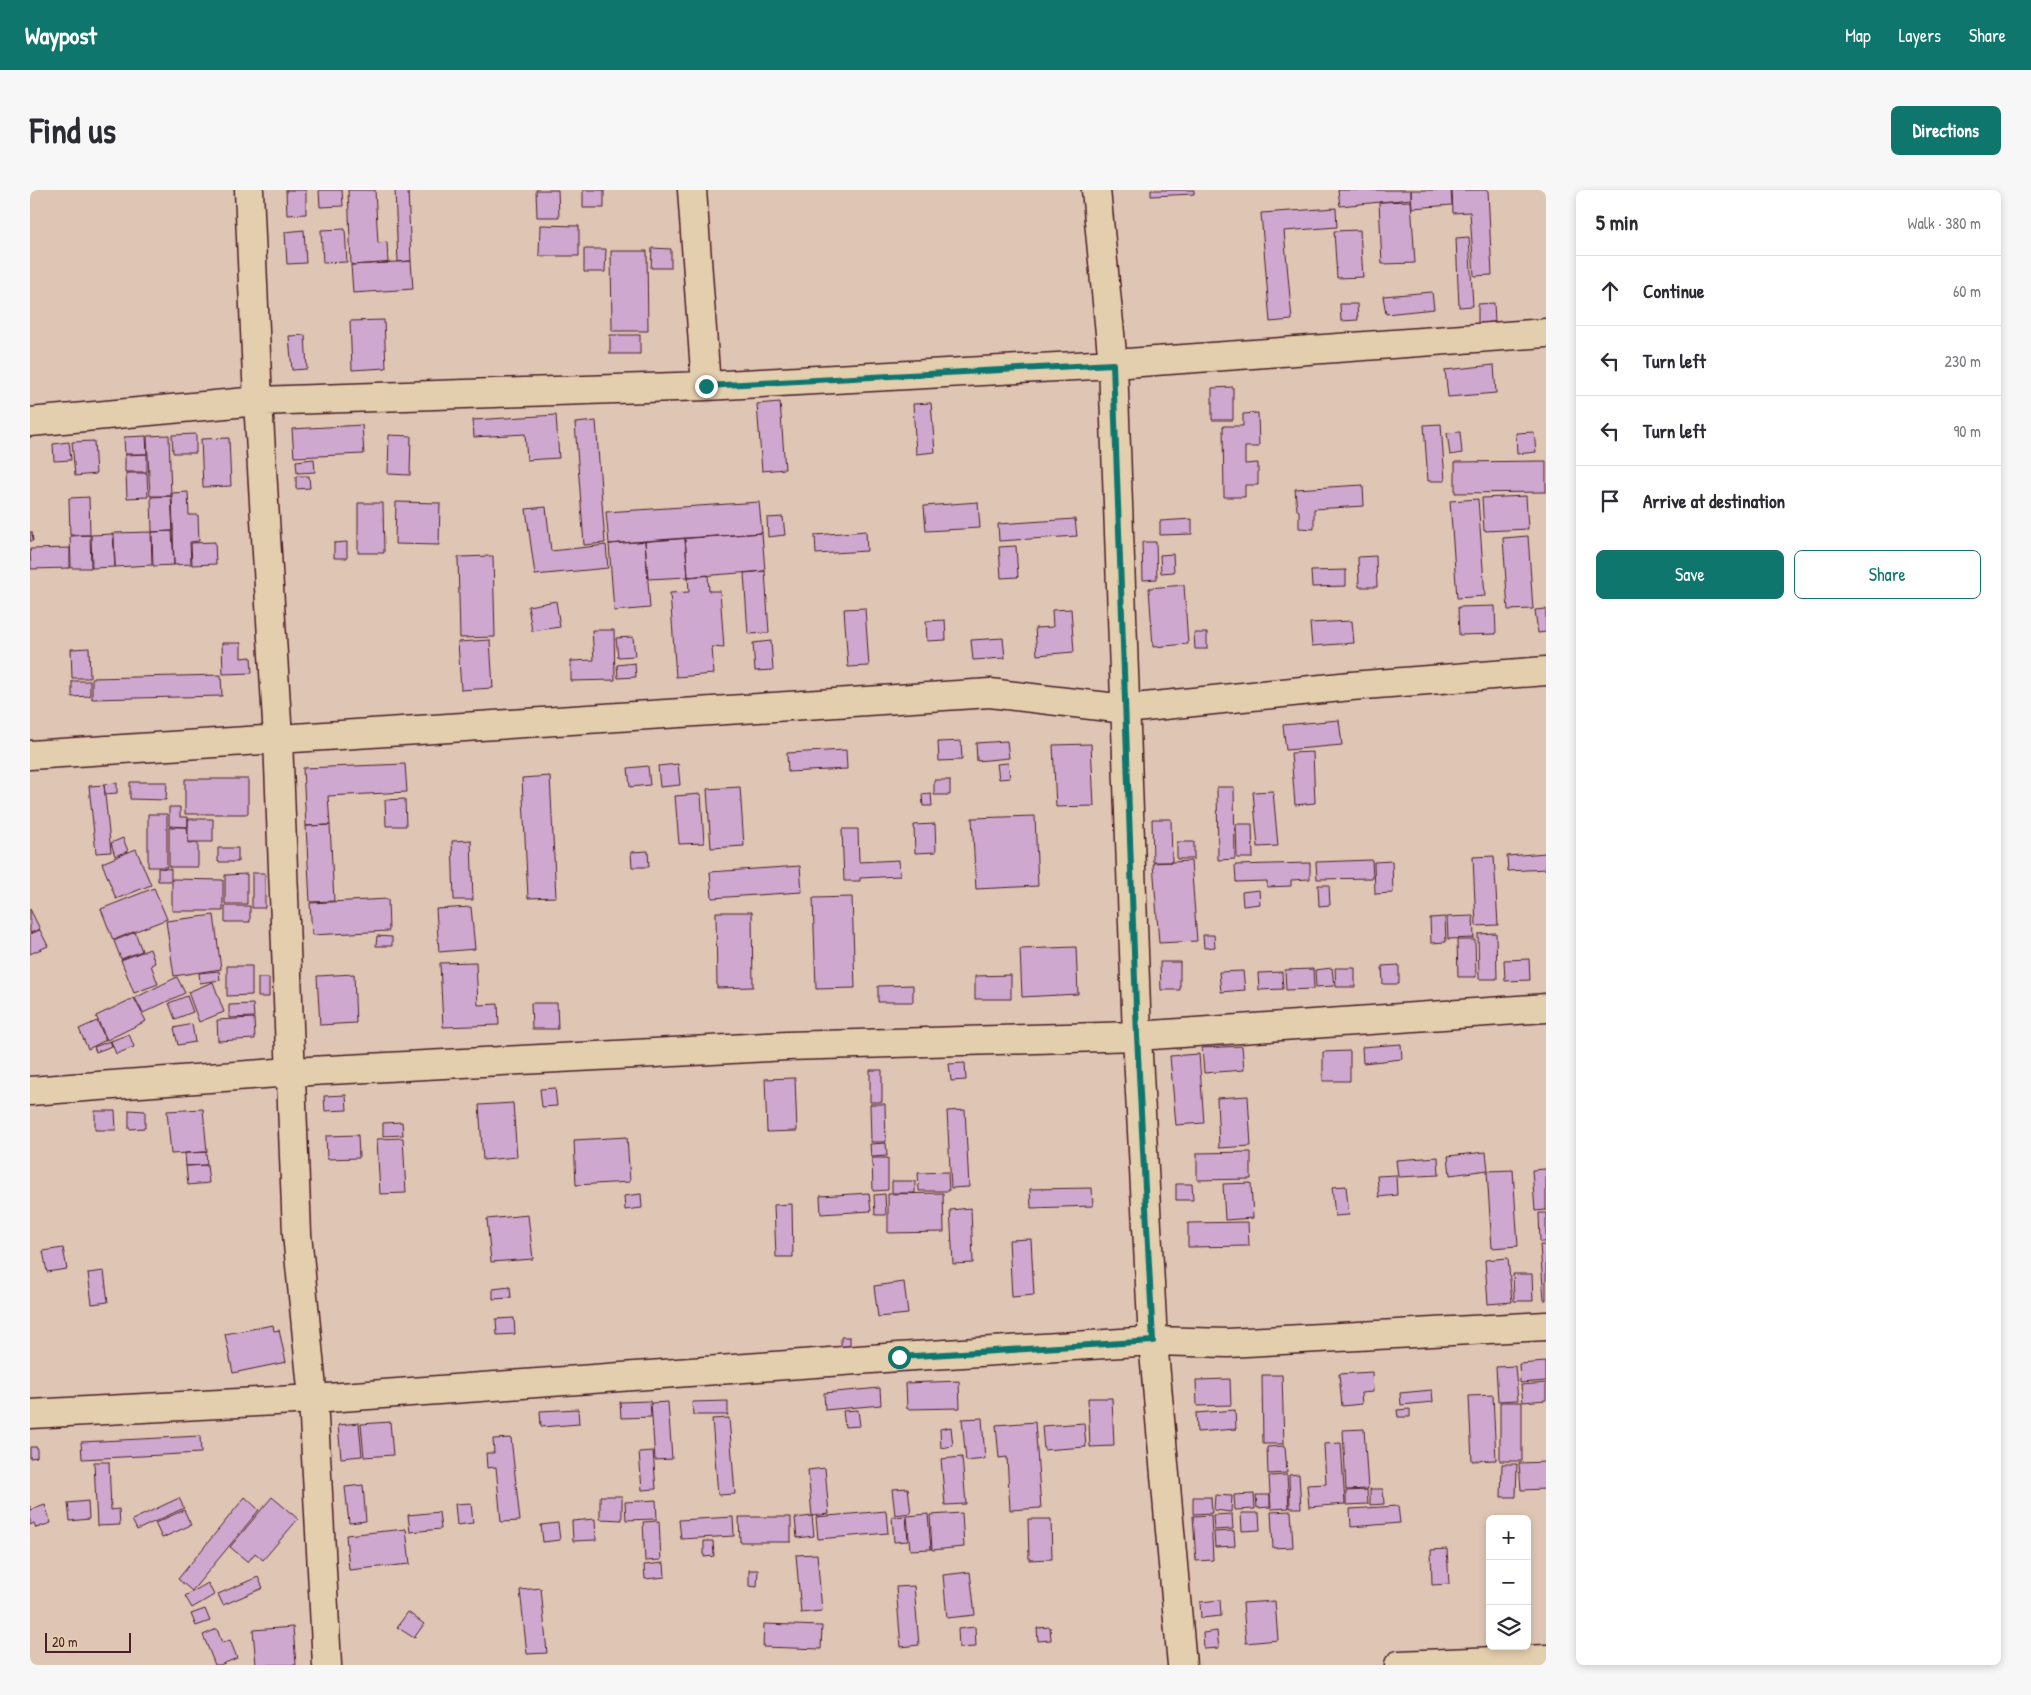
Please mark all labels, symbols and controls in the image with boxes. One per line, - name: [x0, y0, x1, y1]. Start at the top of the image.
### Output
- text: Waypost: [25, 19, 97, 51]
- text: Map: [1845, 23, 1871, 48]
- text: Layers: [1899, 23, 1941, 48]
- text: Share: [1969, 23, 2006, 48]
- button: Directions: [1891, 106, 2001, 155]
- text: Find us: [30, 107, 116, 154]
- text: 5 min: [1596, 208, 1638, 237]
- text: Walk · 380 m: [1908, 212, 1981, 234]
- icon: ahead: [1596, 277, 1624, 305]
- text: Continue: [1643, 278, 1704, 304]
- text: 60 m: [1953, 280, 1981, 302]
- icon: left: [1596, 347, 1624, 375]
- text: Turn left: [1643, 348, 1706, 374]
- text: 230 m: [1945, 350, 1981, 372]
- route end: [695, 375, 718, 398]
- icon: left: [1596, 417, 1624, 445]
- text: Turn left: [1643, 418, 1706, 444]
- text: 90 m: [1953, 420, 1981, 442]
- icon: arrive: [1596, 487, 1624, 515]
- text: Arrive at destination: [1643, 488, 1785, 514]
- button: Save: [1596, 550, 1784, 599]
- button: Share: [1794, 550, 1981, 599]
- route start: [888, 1346, 911, 1369]
- map controls: [1486, 1515, 1531, 1650]
- button: +: [1486, 1515, 1531, 1560]
- button: −: [1486, 1560, 1531, 1605]
- button: layers: [1486, 1605, 1531, 1650]
- scale bar: [45, 1630, 131, 1653]
- text: 20 m: [52, 1632, 78, 1651]

